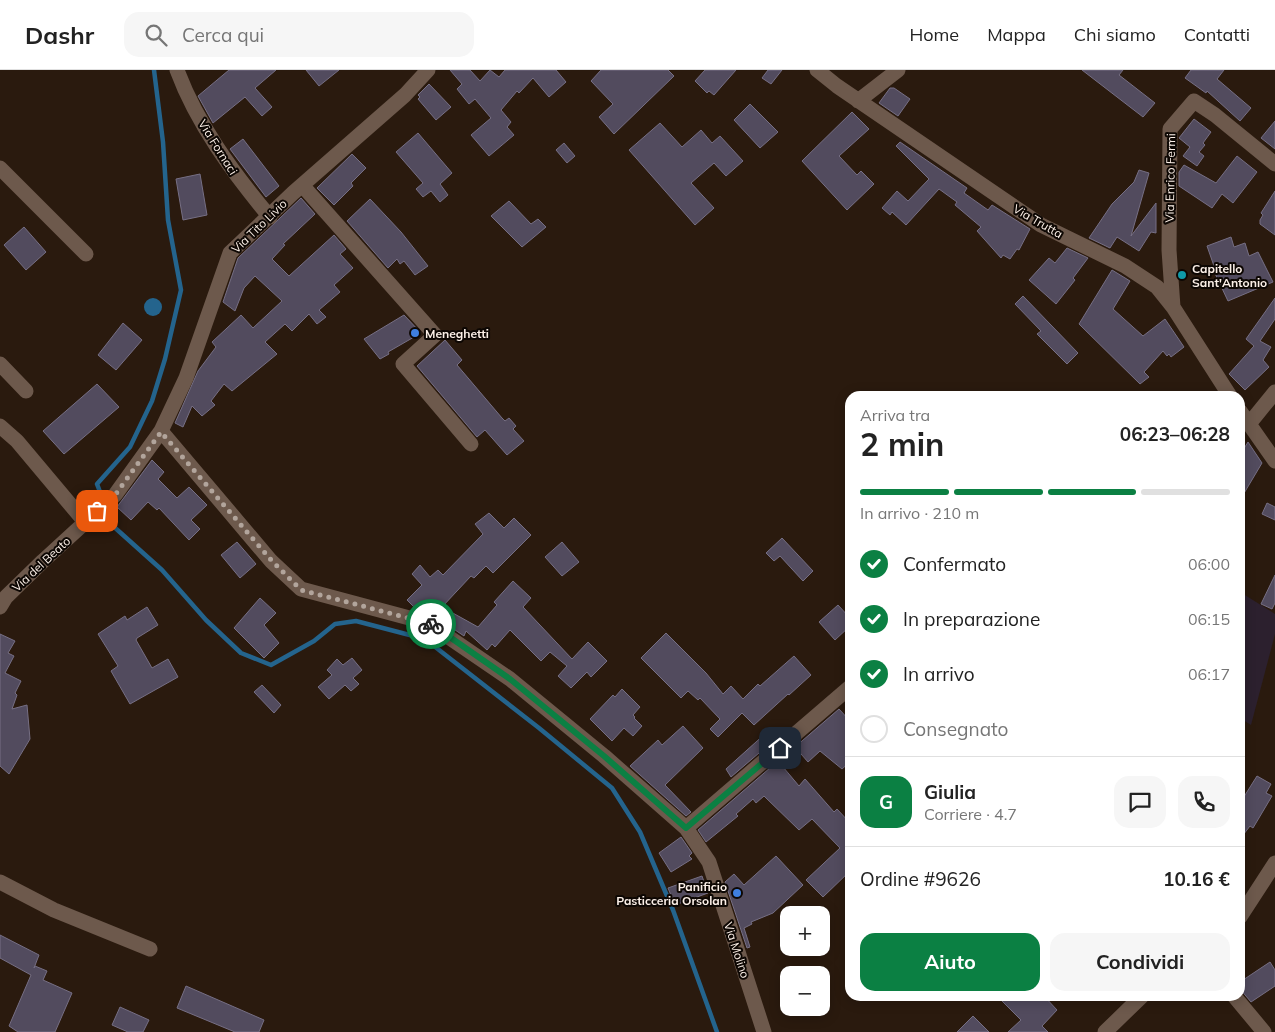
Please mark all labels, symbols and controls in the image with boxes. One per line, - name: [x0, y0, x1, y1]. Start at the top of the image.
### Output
- search box: [124, 12, 474, 57]
- text: Dashr: [25, 20, 94, 50]
- icon: search: [142, 21, 170, 49]
- text: Cerca qui: [182, 23, 264, 47]
- text: Home: [909, 23, 959, 46]
- text: Mappa: [987, 23, 1046, 46]
- text: Chi siamo: [1074, 23, 1156, 46]
- text: Contatti: [1184, 23, 1250, 46]
- street label: Via Fornaci: [195, 117, 241, 178]
- street label: Via Enrico Fermi: [1162, 133, 1178, 223]
- street label: Via Tito Livio: [228, 196, 290, 256]
- street label: Via Trutta: [1011, 201, 1065, 241]
- place label: Capitello Sant'Antonio: [1192, 261, 1267, 290]
- marker: Capitello Sant'Antonio: [1176, 269, 1188, 281]
- place label: Meneghetti: [425, 326, 489, 341]
- marker: Meneghetti: [409, 327, 421, 339]
- text: Arriva tra: [860, 405, 930, 425]
- text: 06:23–06:28: [1120, 422, 1230, 446]
- text: 2 min: [860, 424, 944, 464]
- pin: [76, 490, 118, 532]
- icon: bag: [83, 497, 111, 525]
- text: In arrivo · 210 m: [860, 503, 979, 523]
- street label: Via del Beato: [9, 533, 73, 595]
- icon: check: [860, 550, 888, 578]
- text: Confermato: [903, 552, 1006, 576]
- text: 06:00: [1188, 554, 1230, 574]
- courier: [406, 599, 456, 649]
- icon: check: [860, 605, 888, 633]
- text: In preparazione: [903, 607, 1040, 631]
- text: 06:15: [1188, 609, 1230, 629]
- icon: bike: [417, 610, 445, 638]
- icon: check: [860, 660, 888, 688]
- text: In arrivo: [903, 662, 975, 686]
- text: 06:17: [1188, 664, 1230, 684]
- text: Consegnato: [903, 717, 1008, 741]
- pin: [759, 727, 801, 769]
- icon: home: [766, 734, 794, 762]
- button: chat: [1114, 776, 1166, 828]
- button: phone: [1178, 776, 1230, 828]
- text: Giulia: [924, 780, 976, 804]
- text: G: [879, 790, 893, 814]
- text: Corriere · 4.7: [924, 804, 1017, 824]
- text: Ordine #9626: [860, 867, 981, 891]
- text: 10.16 €: [1163, 867, 1230, 891]
- place label: Panificio Pasticceria Orsolan: [616, 879, 727, 908]
- marker: Panificio Pasticceria Orsolan: [731, 887, 743, 899]
- map controls: [780, 906, 830, 1016]
- button: +: [780, 906, 830, 956]
- street label: Via Molino: [721, 920, 753, 980]
- button: Aiuto: [860, 933, 1040, 991]
- button: Condividi: [1050, 933, 1230, 991]
- button: −: [780, 966, 830, 1016]

